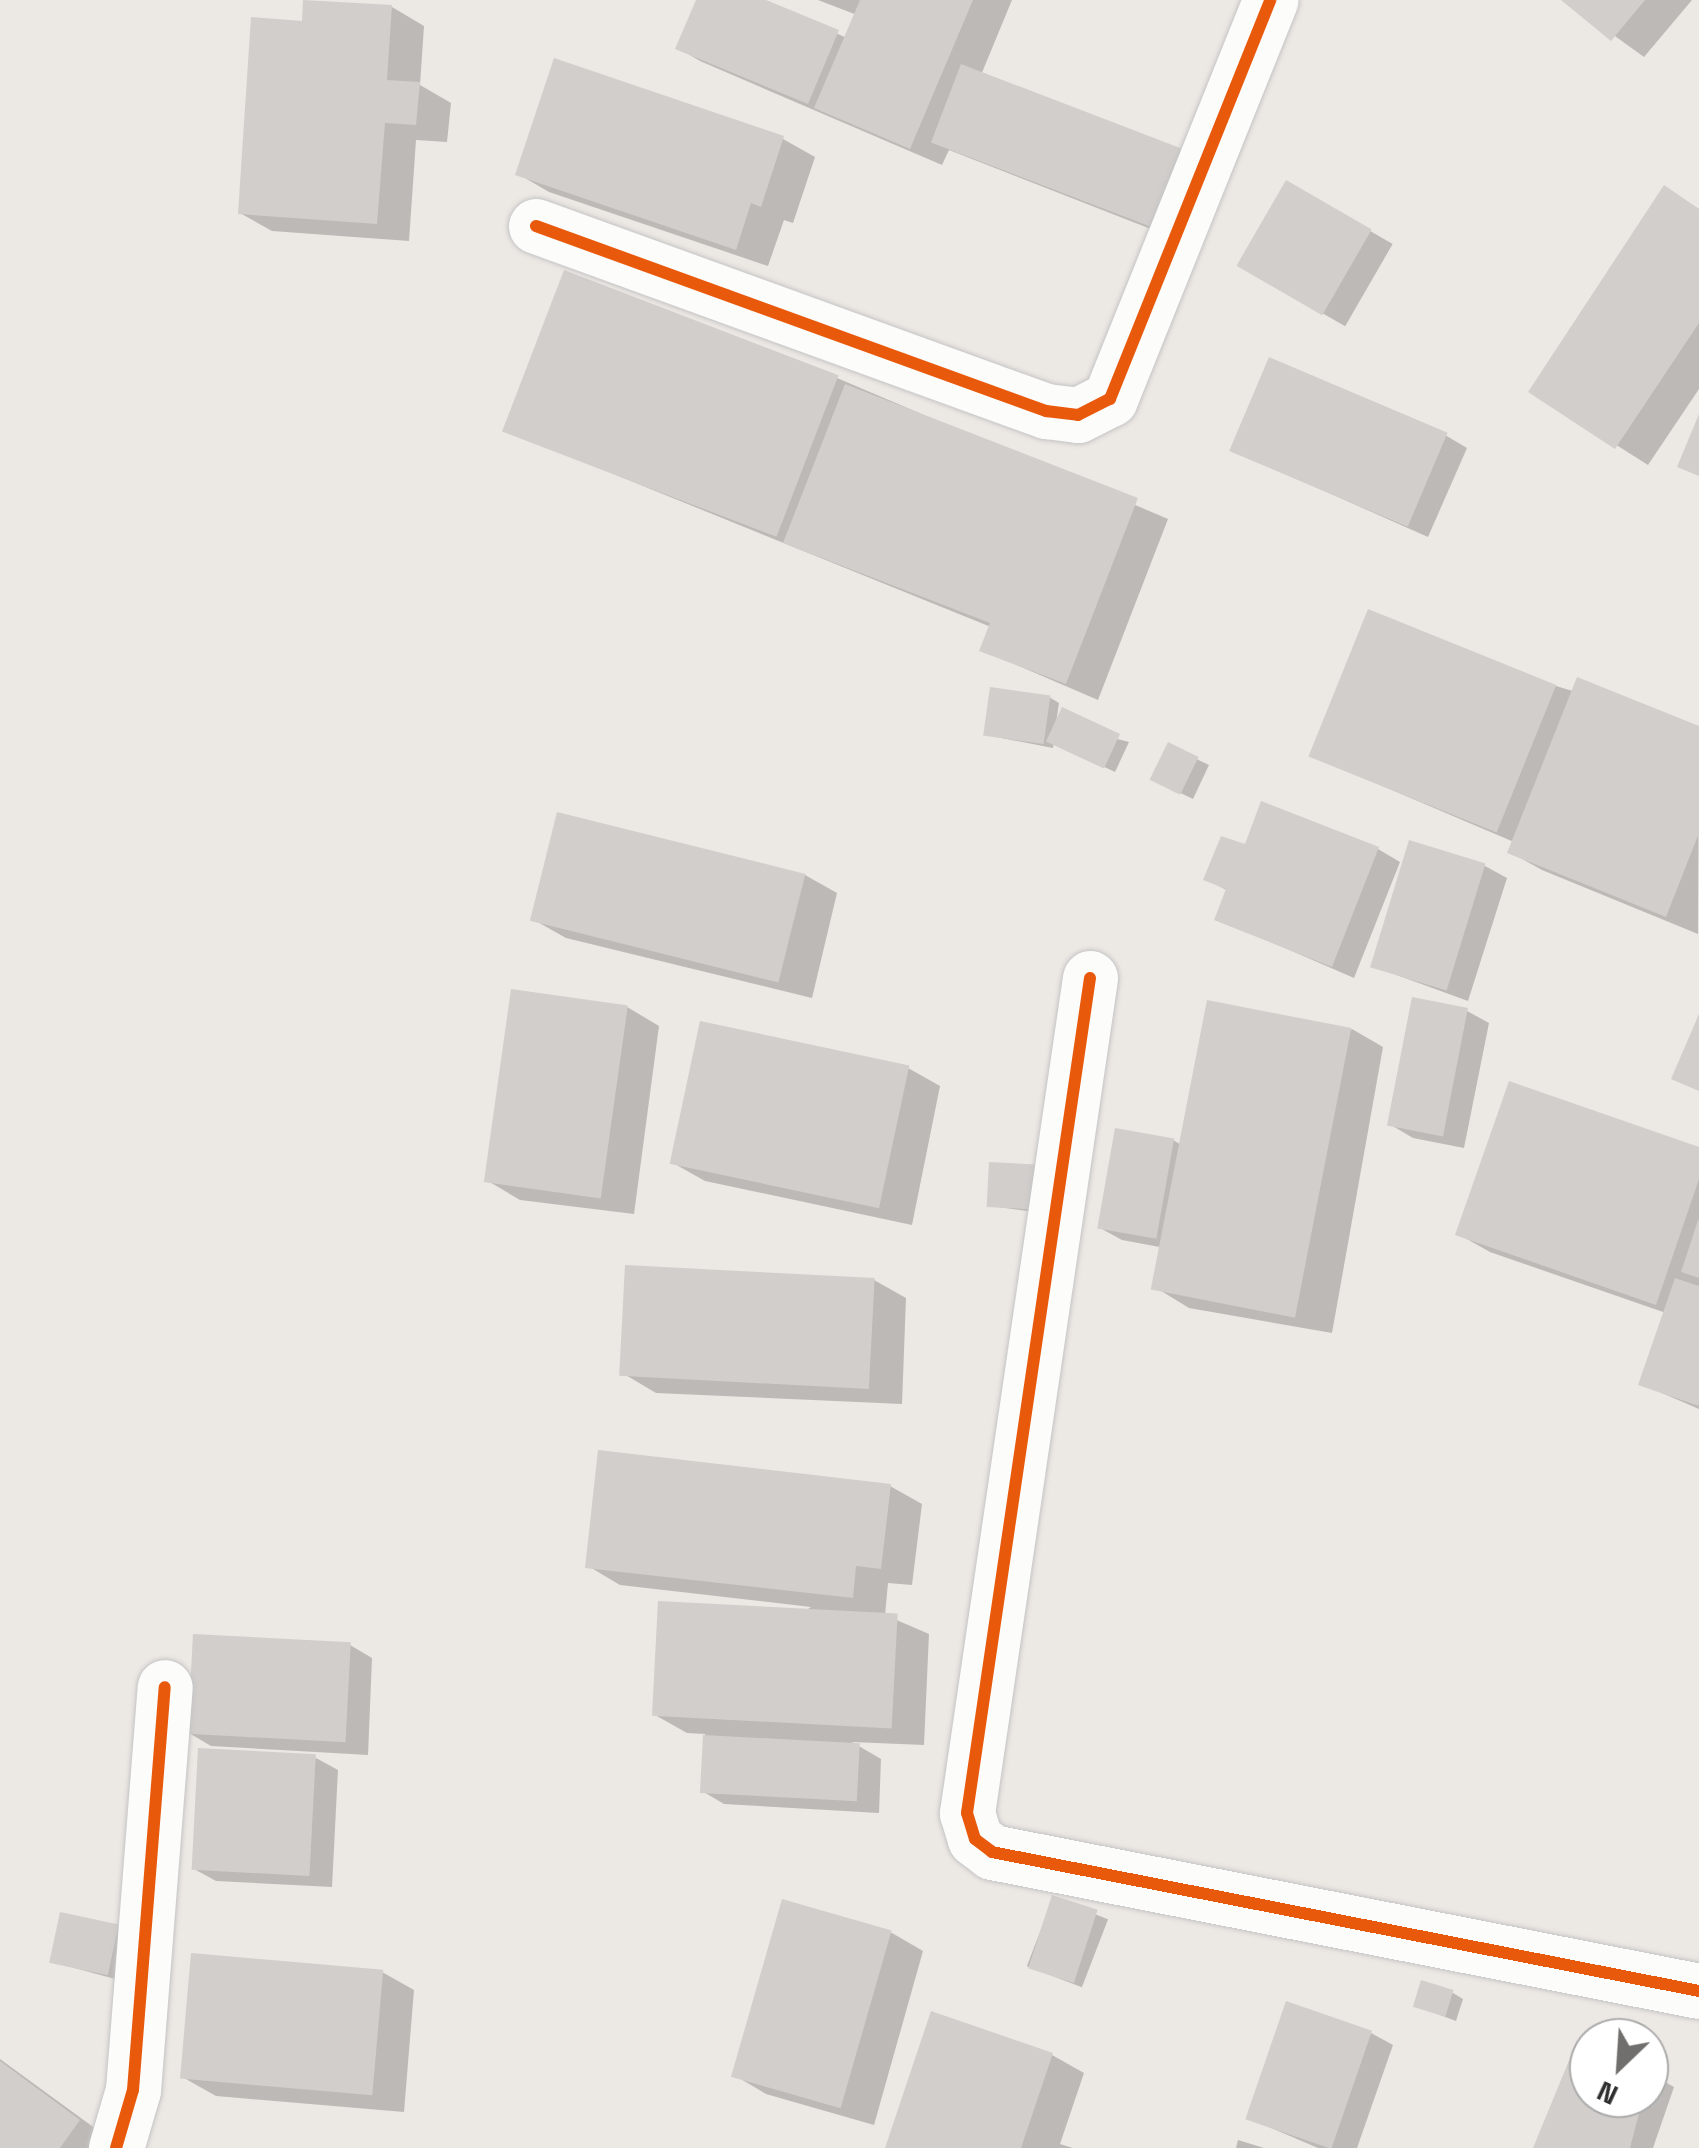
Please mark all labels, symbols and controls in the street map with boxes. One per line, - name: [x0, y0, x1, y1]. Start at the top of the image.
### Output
- north arrow: [1569, 2018, 1669, 2118]
- text: N: [1591, 2073, 1623, 2114]

